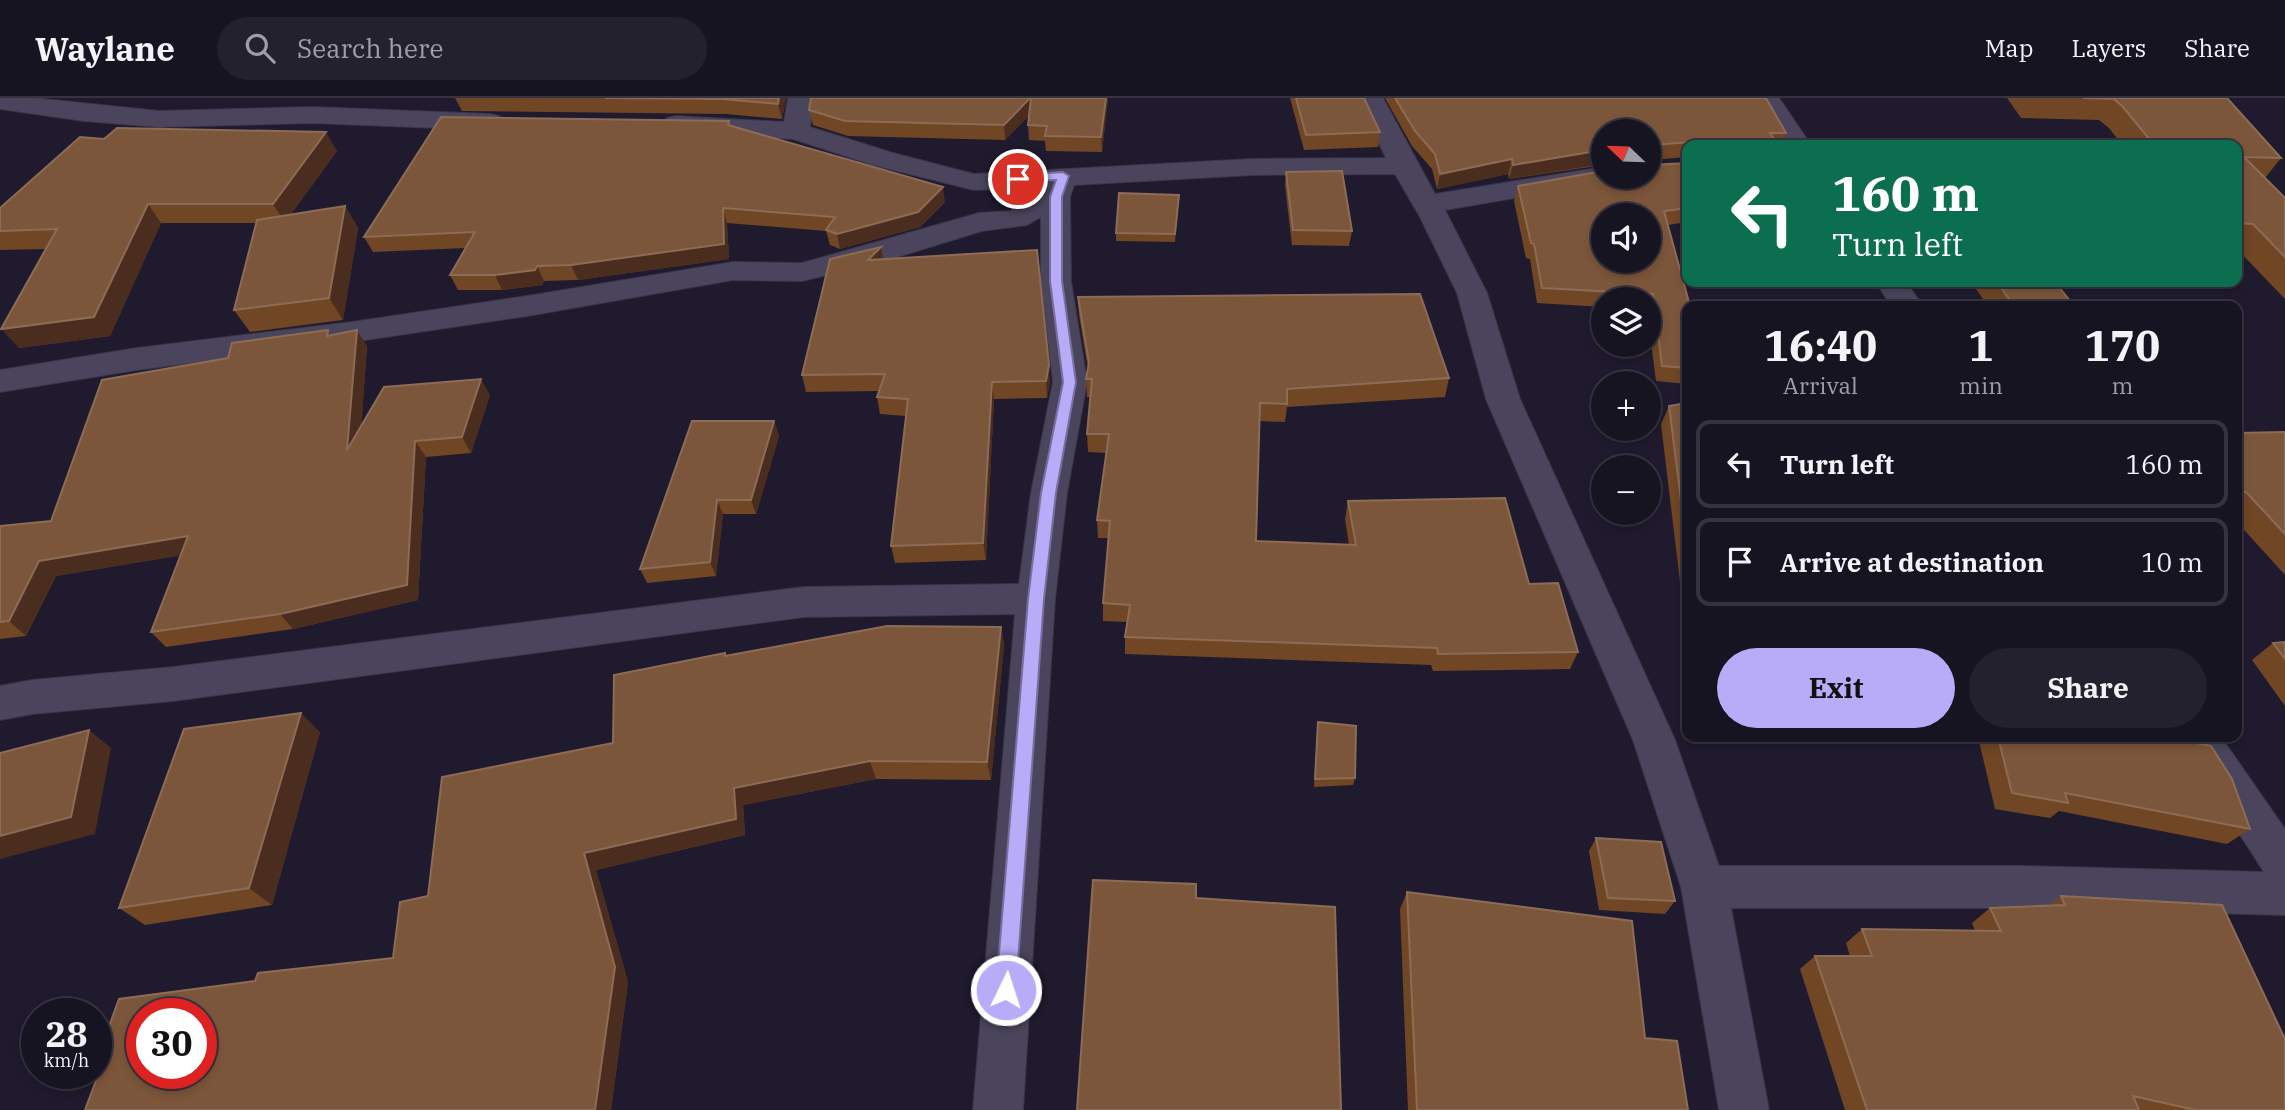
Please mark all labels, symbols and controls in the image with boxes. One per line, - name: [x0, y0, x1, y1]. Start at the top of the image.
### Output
- search box: [217, 17, 707, 80]
- text: Waylane: [35, 27, 175, 70]
- icon: search: [241, 29, 279, 67]
- text: Search here: [297, 31, 443, 65]
- text: Map: [1985, 32, 2033, 64]
- text: Layers: [2071, 32, 2146, 64]
- text: Share: [2184, 32, 2250, 64]
- north arrow: [1591, 119, 1661, 189]
- map controls: [1591, 119, 1661, 525]
- pin: [988, 149, 1048, 209]
- icon: arrive: [999, 160, 1037, 198]
- text: 160 m: [1832, 161, 1979, 224]
- icon: left: [1717, 168, 1808, 259]
- button: sound: [1591, 203, 1661, 273]
- text: Turn left: [1832, 223, 1963, 265]
- button: layers: [1591, 287, 1661, 357]
- text: 16:40: [1764, 318, 1877, 373]
- text: 1: [1968, 318, 1994, 373]
- text: 170: [2085, 318, 2160, 373]
- text: Arrival: [1783, 370, 1858, 400]
- text: min: [1959, 370, 2003, 400]
- text: m: [2111, 370, 2133, 400]
- button: +: [1591, 371, 1661, 441]
- icon: left: [1721, 445, 1759, 483]
- text: Turn left: [1780, 447, 1894, 481]
- text: 160 m: [2125, 447, 2203, 481]
- button: −: [1591, 455, 1661, 525]
- icon: arrive: [1721, 543, 1759, 581]
- text: Arrive at destination: [1780, 545, 2044, 579]
- text: 10 m: [2141, 545, 2203, 579]
- button: Exit: [1717, 648, 1955, 728]
- button: Share: [1969, 648, 2207, 728]
- position arrow: [969, 953, 1043, 1027]
- speed limit sign: 30: [126, 998, 217, 1089]
- text: 28: [45, 1011, 88, 1057]
- text: km/h: [44, 1049, 89, 1072]

